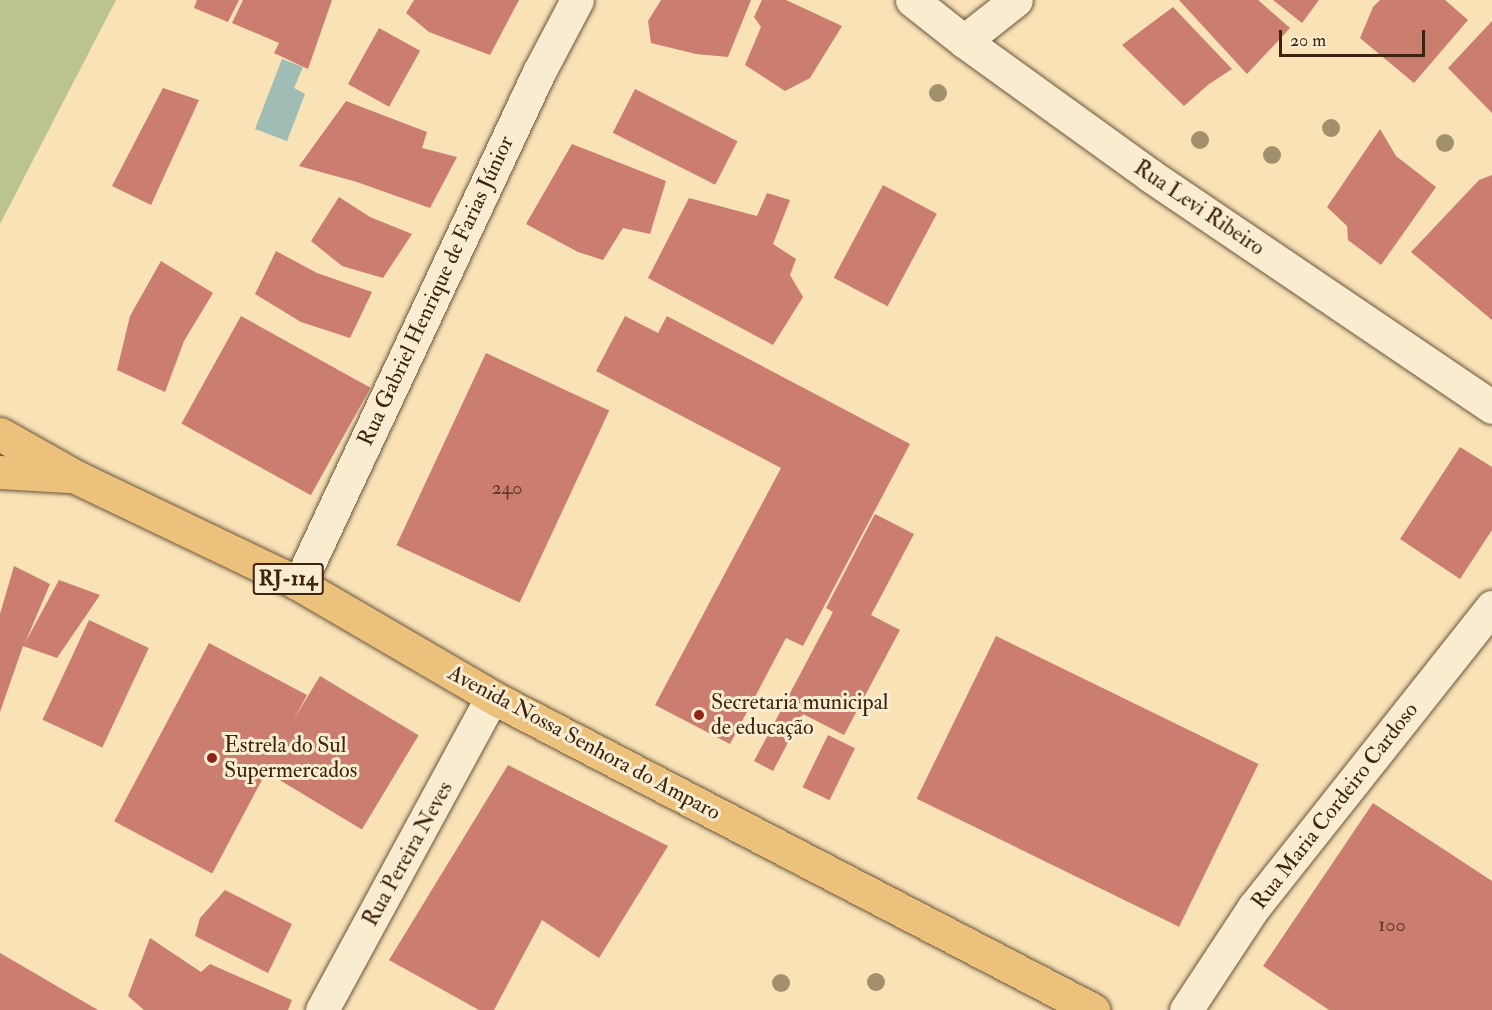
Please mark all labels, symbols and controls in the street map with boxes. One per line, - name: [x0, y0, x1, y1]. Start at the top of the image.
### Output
- scale bar: [1282, 18, 1428, 56]
- text: 20 m: [1290, 29, 1326, 52]
- street label: Rua Gabriel Henrique de Farias Júnior: [352, 132, 520, 450]
- street label: Rua Levi Ribeiro: [1129, 155, 1269, 261]
- house number: 240: [491, 475, 523, 499]
- road number: RJ-114: [252, 561, 324, 597]
- street label: Avenida Nossa Senhora do Amparo: [443, 660, 725, 826]
- place label: Secretaria municipal de educação: [711, 689, 888, 740]
- street label: Rua Maria Cordeiro Cardoso: [1246, 697, 1424, 915]
- marker: Secretaria municipal de educação: [692, 708, 706, 722]
- place label: Estrela do Sul Supermercados: [224, 732, 357, 784]
- marker: Estrela do Sul Supermercados: [205, 751, 219, 765]
- street label: Rua Pereira Neves: [357, 777, 459, 931]
- house number: 100: [1378, 912, 1406, 936]

